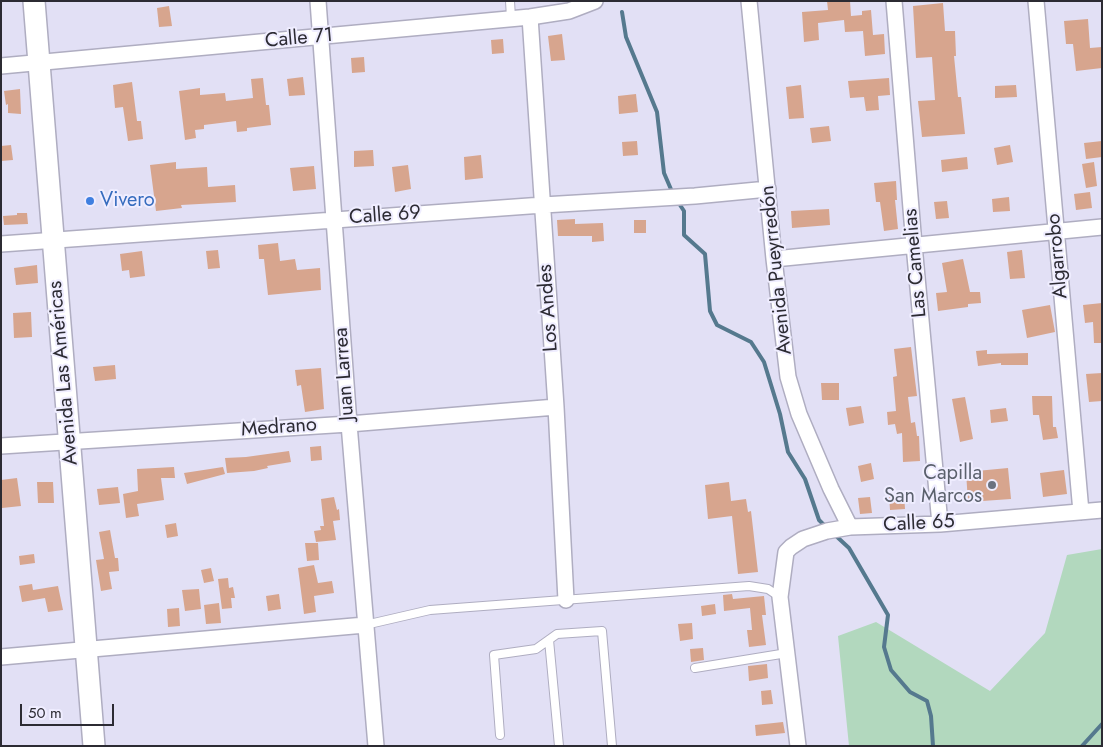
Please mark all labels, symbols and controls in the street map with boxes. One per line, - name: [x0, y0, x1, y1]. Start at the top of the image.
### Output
- street label: Calle 71: [264, 24, 334, 54]
- street label: Avenida Pueyrredón: [756, 184, 798, 356]
- place label: Vivero: [100, 189, 155, 213]
- marker: Vivero: [84, 195, 96, 207]
- street label: Calle 69: [348, 202, 422, 230]
- street label: Las Camelias: [899, 207, 933, 319]
- street label: Algarrobo: [1042, 212, 1074, 300]
- street label: Los Andes: [534, 264, 564, 352]
- street label: Avenida Las Américas: [44, 280, 84, 466]
- street label: Juan Larrea: [330, 327, 360, 421]
- street label: Medrano: [240, 413, 318, 443]
- place label: Capilla San Marcos: [884, 462, 982, 509]
- marker: Capilla San Marcos: [986, 479, 998, 491]
- street label: Calle 65: [883, 510, 955, 538]
- scale bar: [22, 694, 116, 726]
- text: 50 m: [28, 702, 62, 724]

